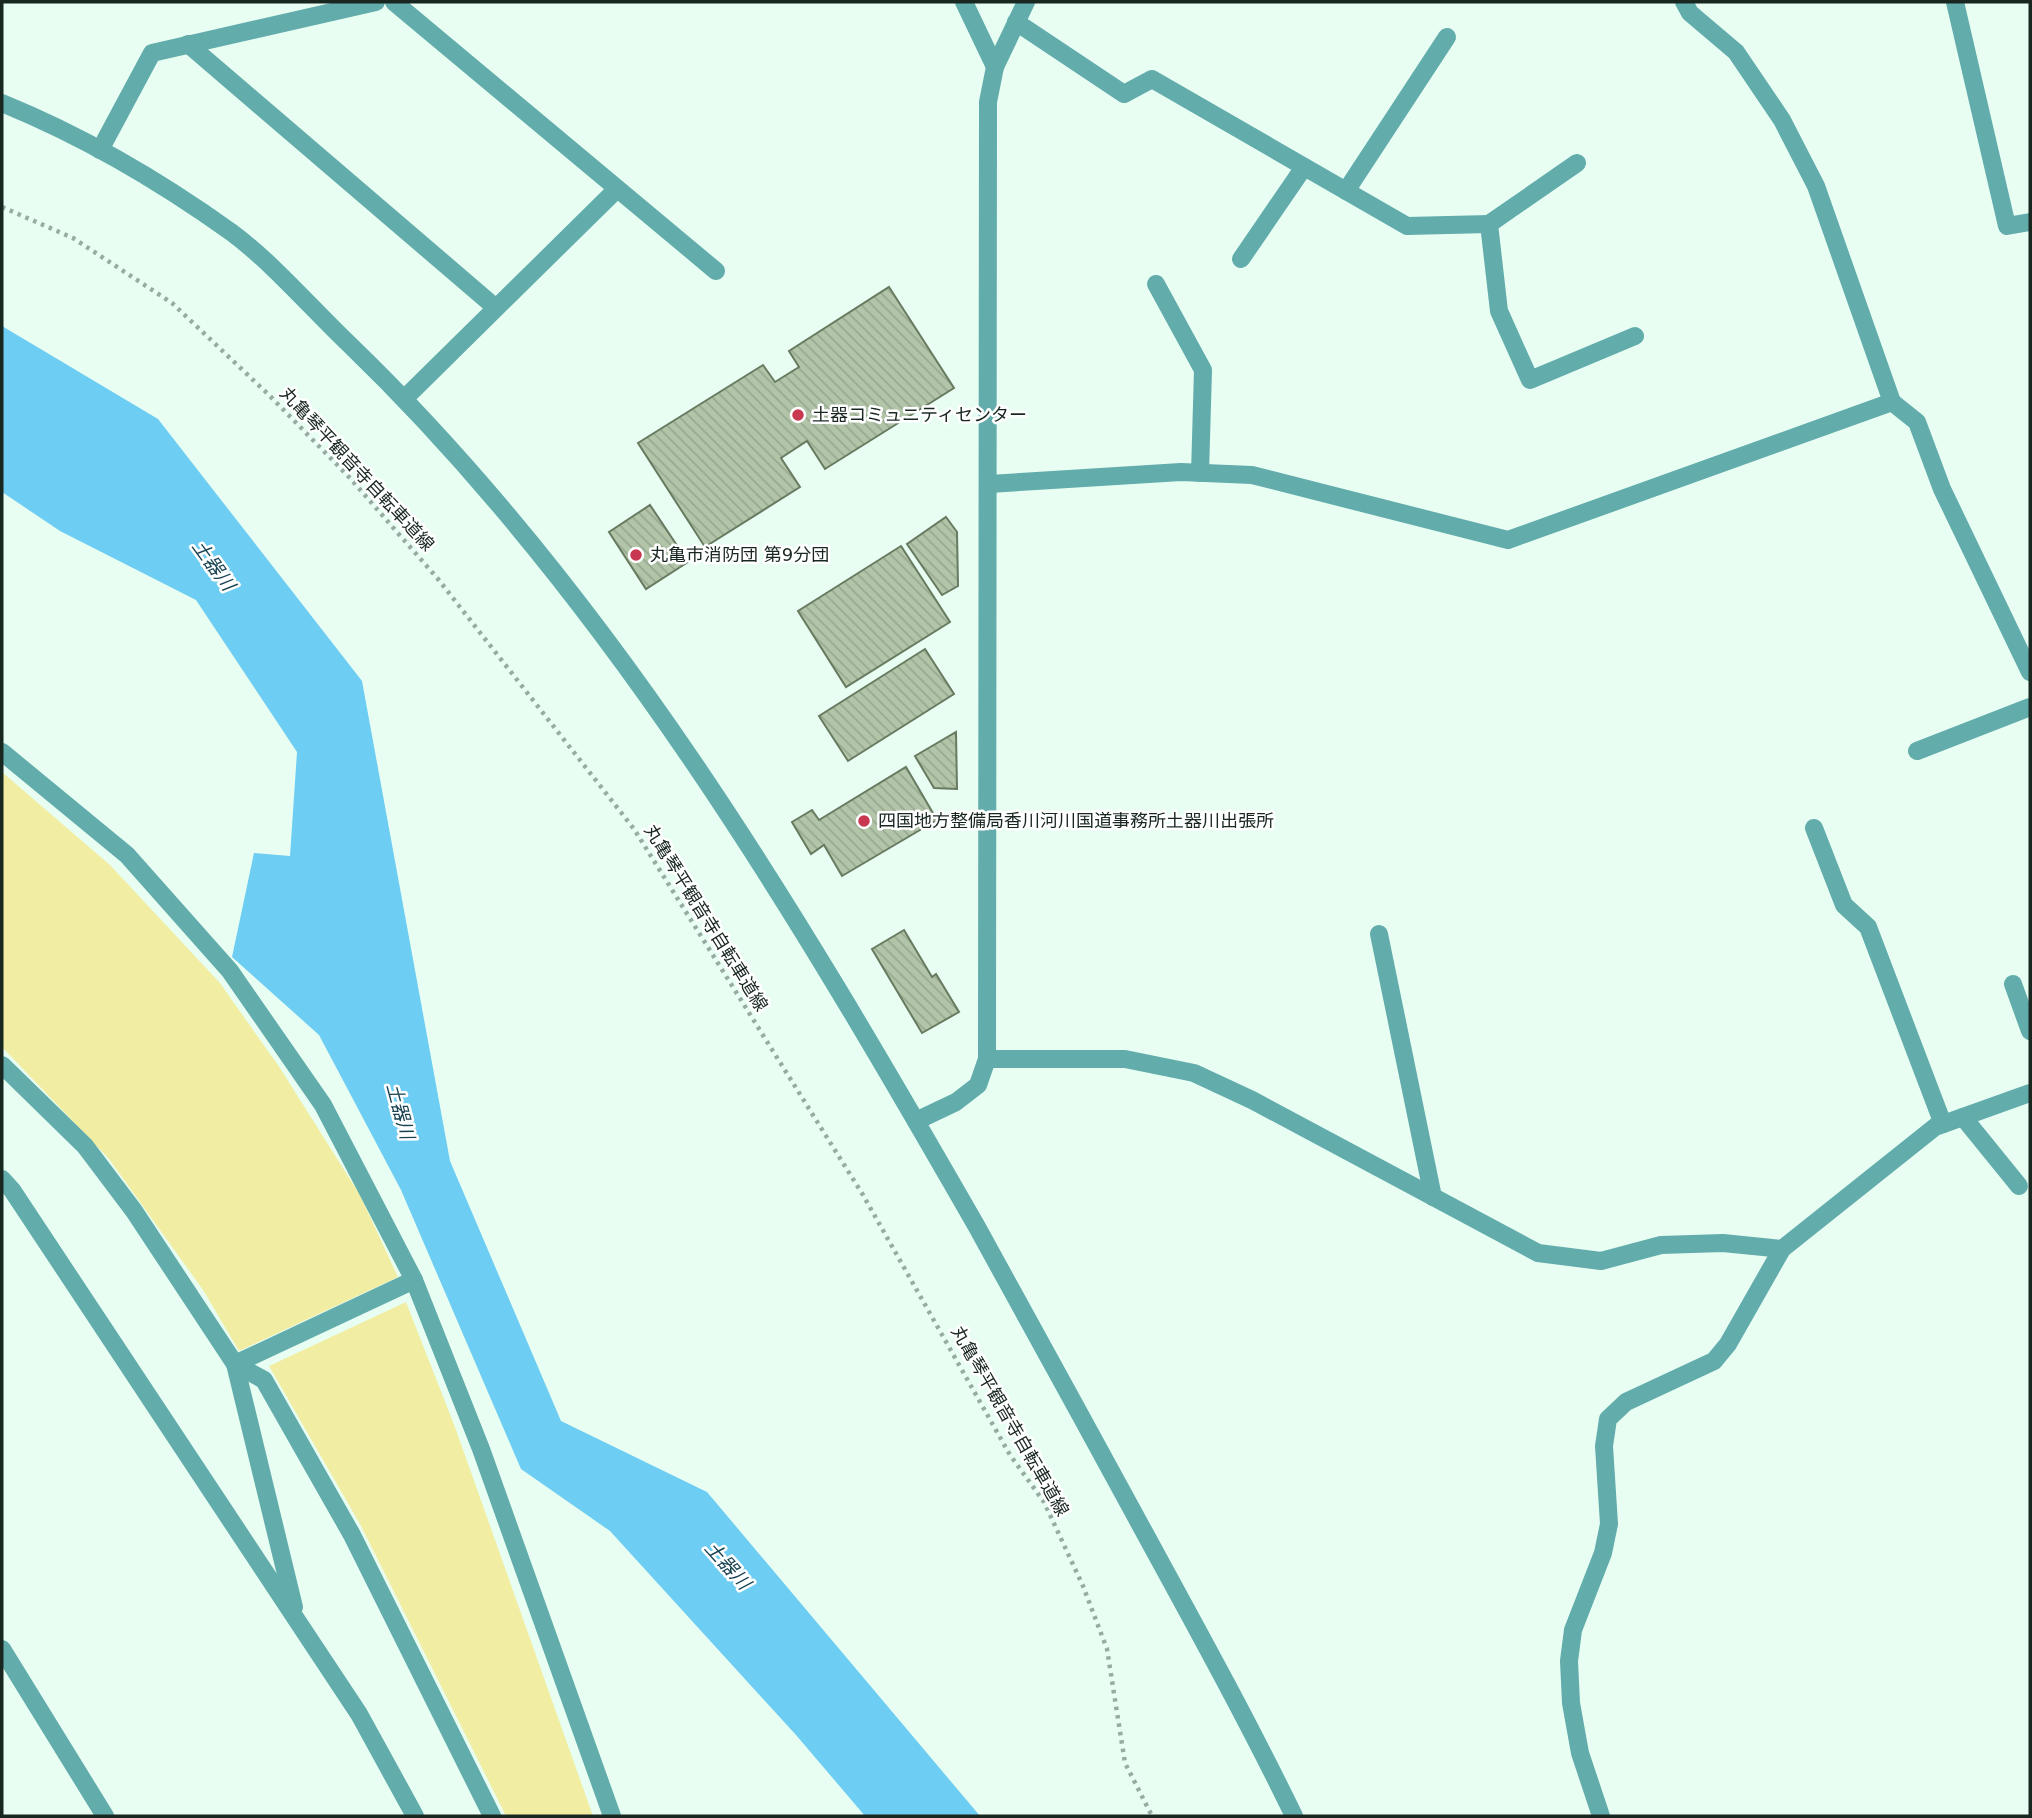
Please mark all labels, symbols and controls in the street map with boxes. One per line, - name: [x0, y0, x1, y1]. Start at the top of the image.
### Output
- street label: 丸亀琴平観音寺自転車道線: [276, 383, 439, 555]
- place label: 土器コミュニティセンター: [812, 404, 1027, 425]
- marker: 土器コミュニティセンター: [790, 407, 806, 423]
- water label: 土器川: [188, 535, 241, 596]
- place label: 丸亀市消防団 第9分団: [650, 544, 829, 565]
- marker: 丸亀市消防団 第9分団: [628, 547, 644, 563]
- place label: 四国地方整備局香川河川国道事務所土器川出張所: [878, 810, 1274, 831]
- marker: 四国地方整備局香川河川国道事務所土器川出張所: [856, 813, 872, 829]
- street label: 丸亀琴平観音寺自転車道線: [640, 821, 773, 1015]
- water label: 土器川: [383, 1081, 420, 1143]
- street label: 丸亀琴平観音寺自転車道線: [947, 1322, 1074, 1520]
- water label: 土器川: [701, 1536, 757, 1595]

